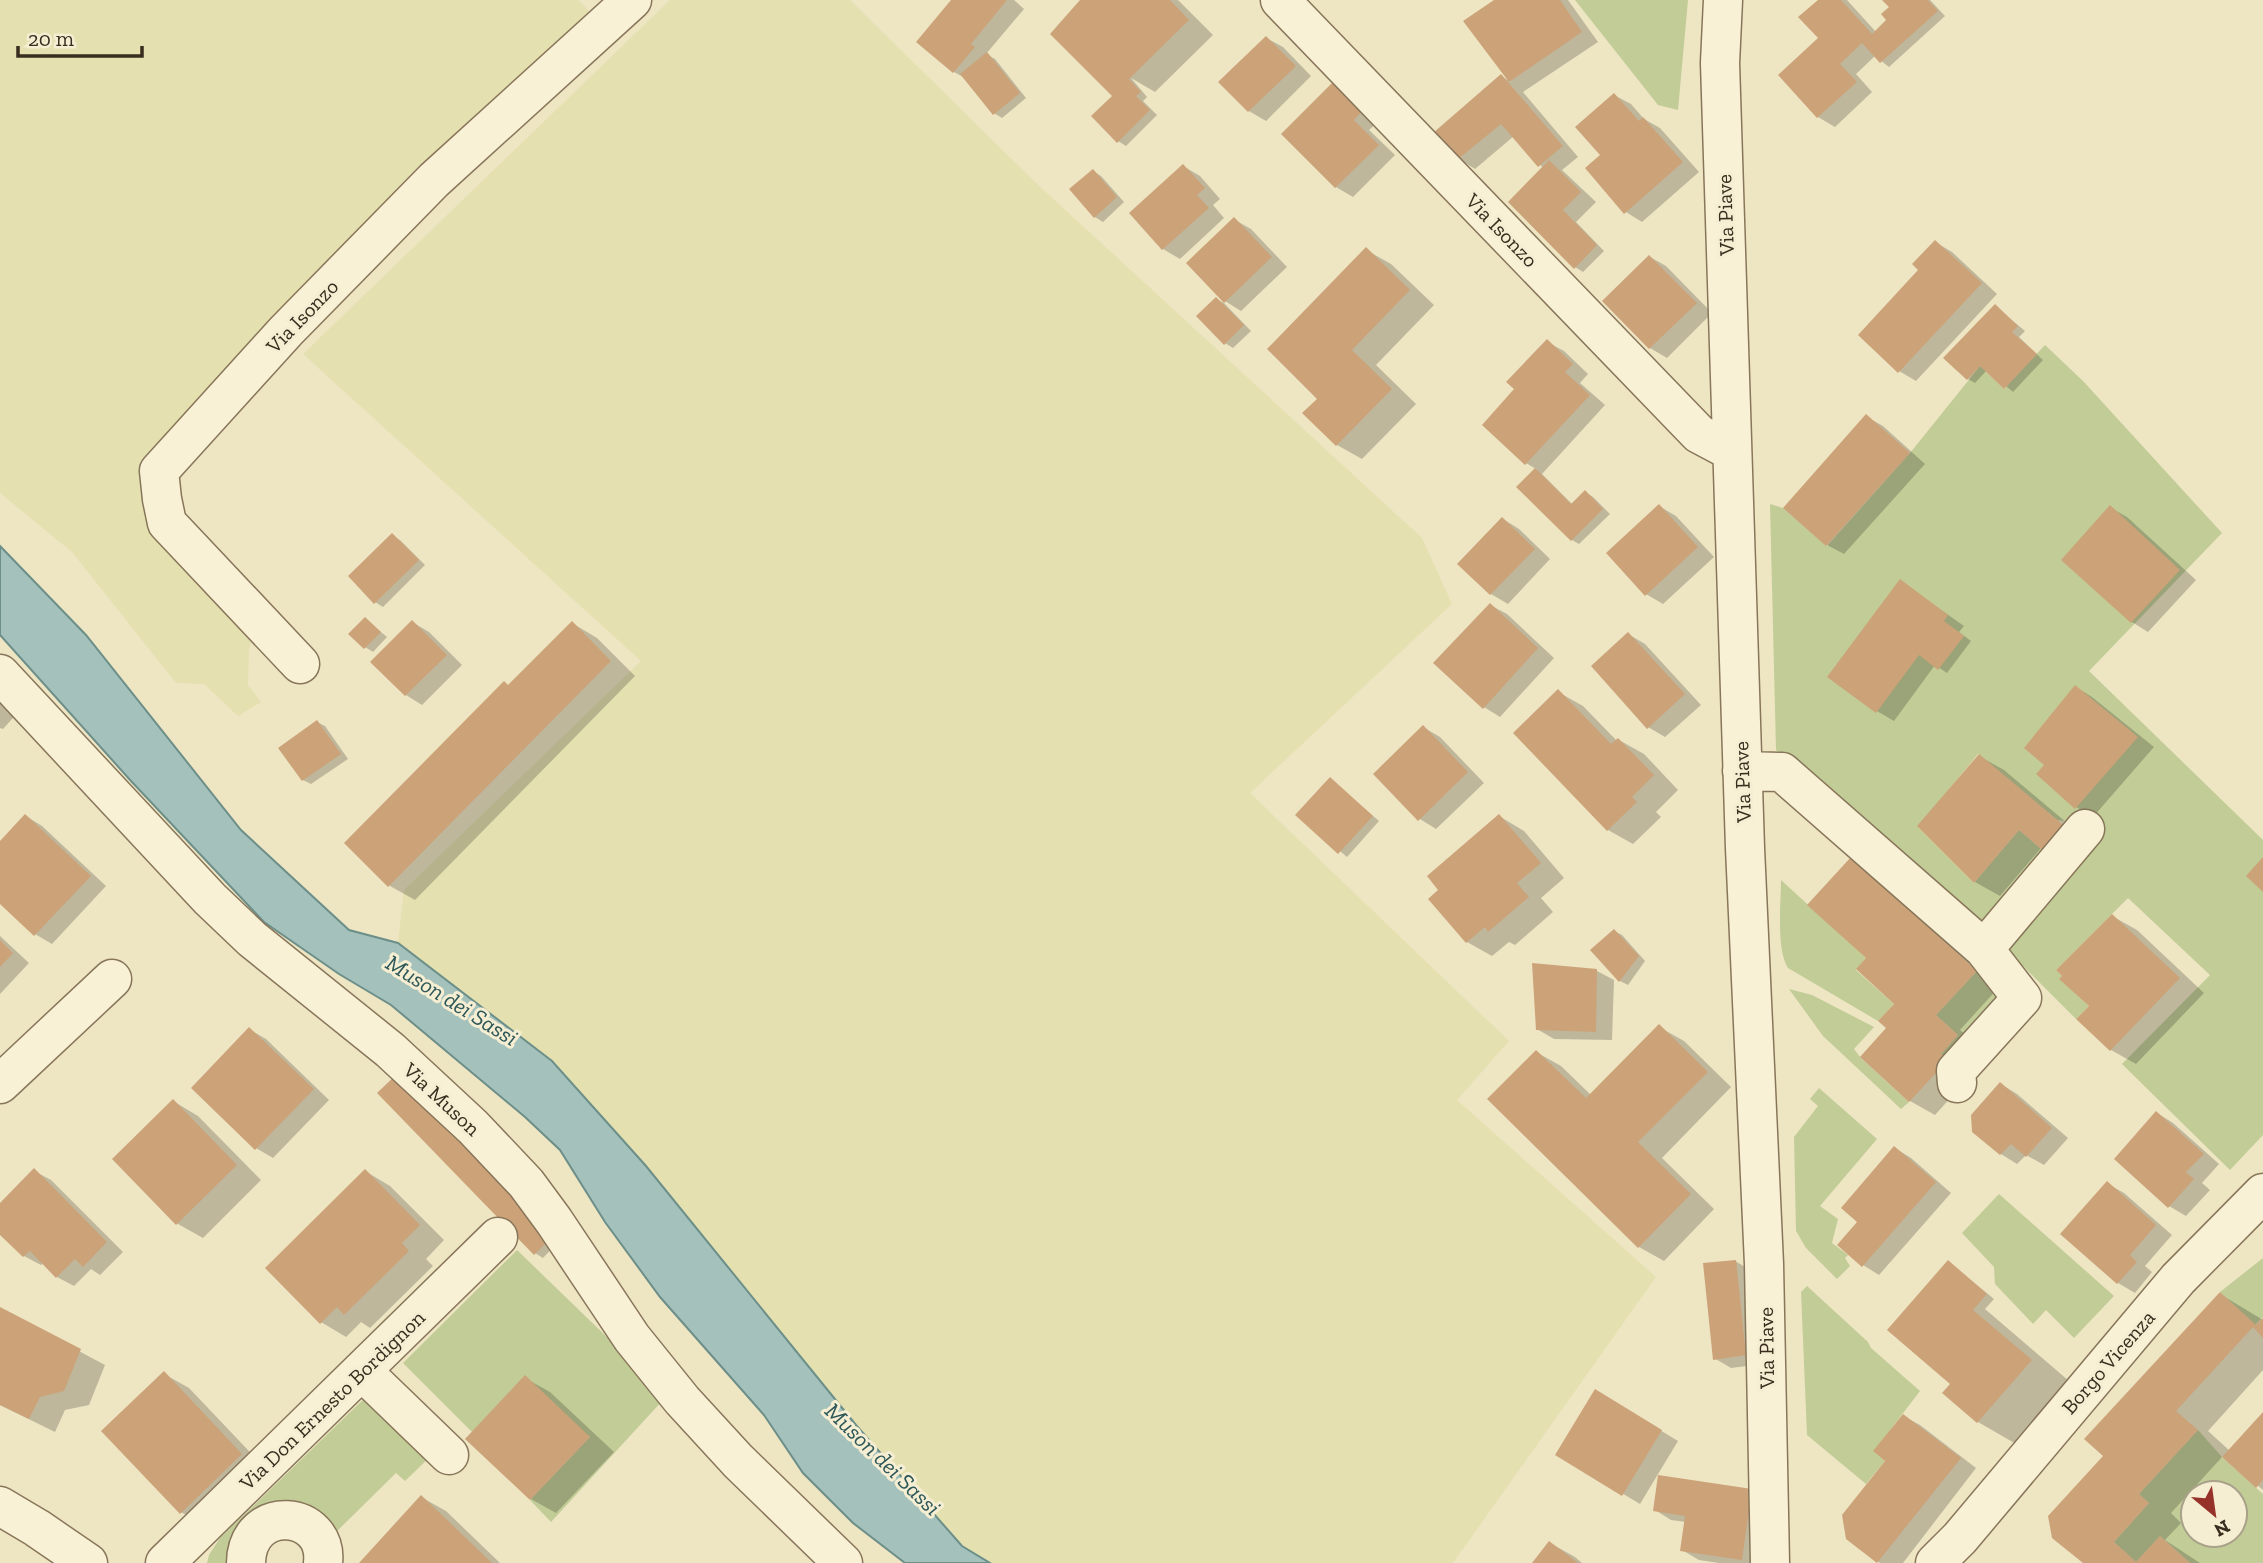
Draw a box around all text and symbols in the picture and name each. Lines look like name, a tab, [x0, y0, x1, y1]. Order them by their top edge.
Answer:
scale bar	[18, 14, 142, 58]
text: 20 m	[28, 26, 74, 51]
street label: Via Piave	[1711, 174, 1739, 257]
street label: Via Isonzo	[1460, 187, 1543, 272]
street label: Via Isonzo	[260, 274, 343, 359]
street label: Via Piave	[1728, 741, 1756, 824]
water label: Muson dei Sassi	[381, 948, 523, 1052]
street label: Via Muson	[398, 1056, 486, 1141]
street label: Via Don Ernesto Bordignon	[233, 1305, 430, 1496]
street label: Borgo Vicenza	[2056, 1305, 2160, 1419]
street label: Via Piave	[1753, 1307, 1779, 1390]
water label: Muson dei Sassi	[819, 1397, 947, 1521]
north arrow	[2179, 1479, 2249, 1549]
text: N	[2210, 1515, 2234, 1542]

